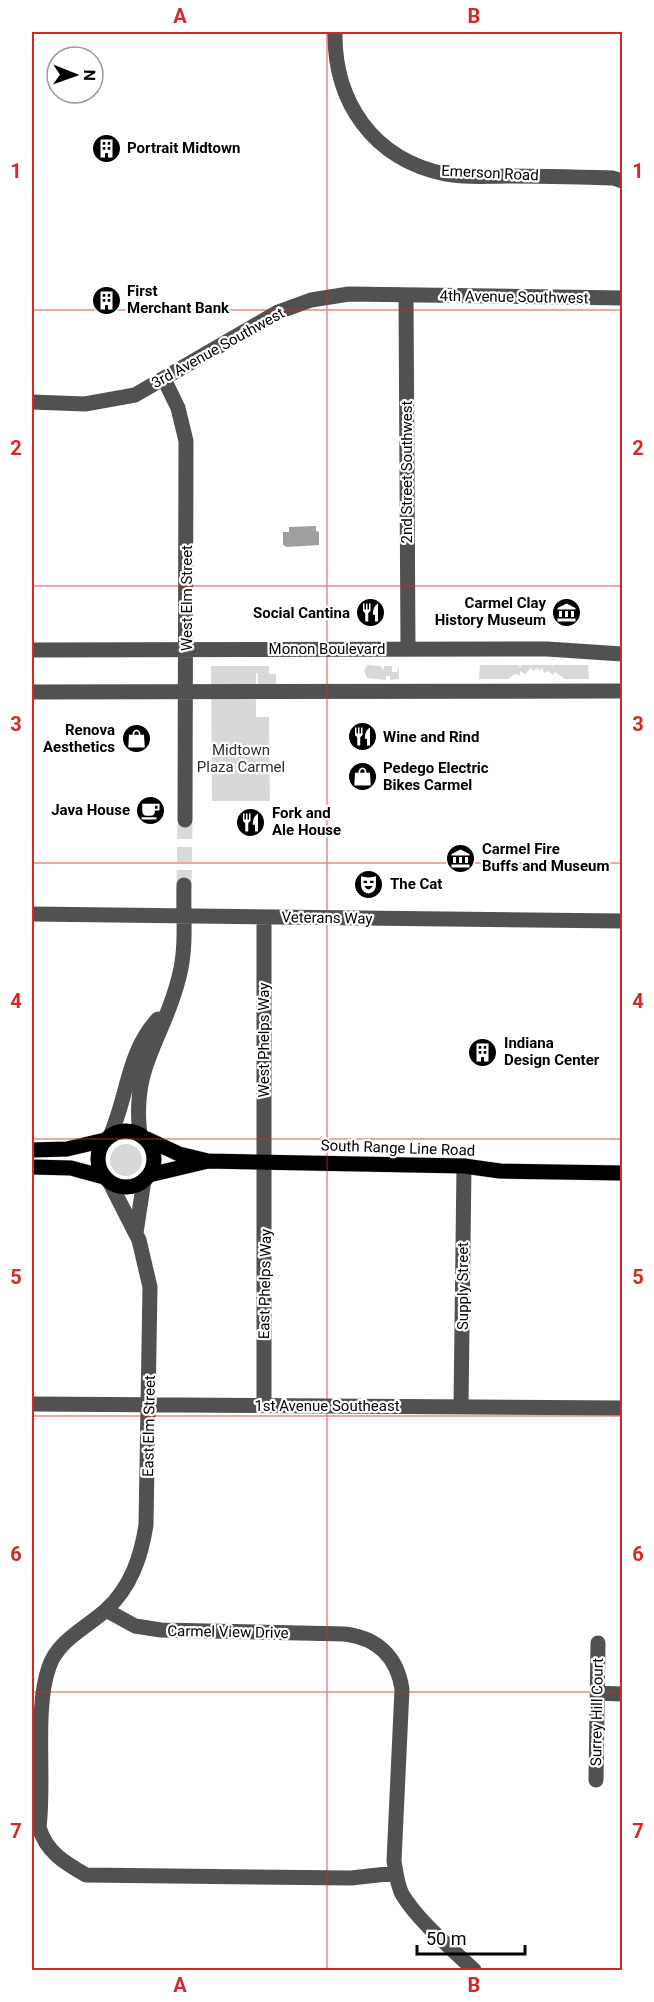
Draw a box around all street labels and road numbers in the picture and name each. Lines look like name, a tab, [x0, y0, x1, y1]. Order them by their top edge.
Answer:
street label: Emerson Road	[441, 161, 539, 185]
street label: 4th Avenue Southwest	[439, 287, 589, 307]
street label: 3rd Avenue Southwest	[148, 304, 288, 392]
street label: 2nd Street Southwest	[398, 400, 416, 543]
street label: West Elm Street	[178, 545, 196, 651]
street label: Monon Boulevard	[269, 640, 385, 658]
street label: Veterans Way	[281, 908, 373, 928]
street label: West Phelps Way	[255, 983, 273, 1097]
street label: South Range Line Road	[320, 1136, 476, 1160]
street label: East Phelps Way	[255, 1229, 275, 1339]
street label: Supply Street	[454, 1242, 472, 1330]
street label: East Elm Street	[139, 1375, 159, 1477]
street label: 1st Avenue Southeast	[254, 1397, 400, 1415]
street label: Carmel View Drive	[167, 1622, 289, 1642]
street label: Surrey Hill Court	[587, 1658, 607, 1766]

